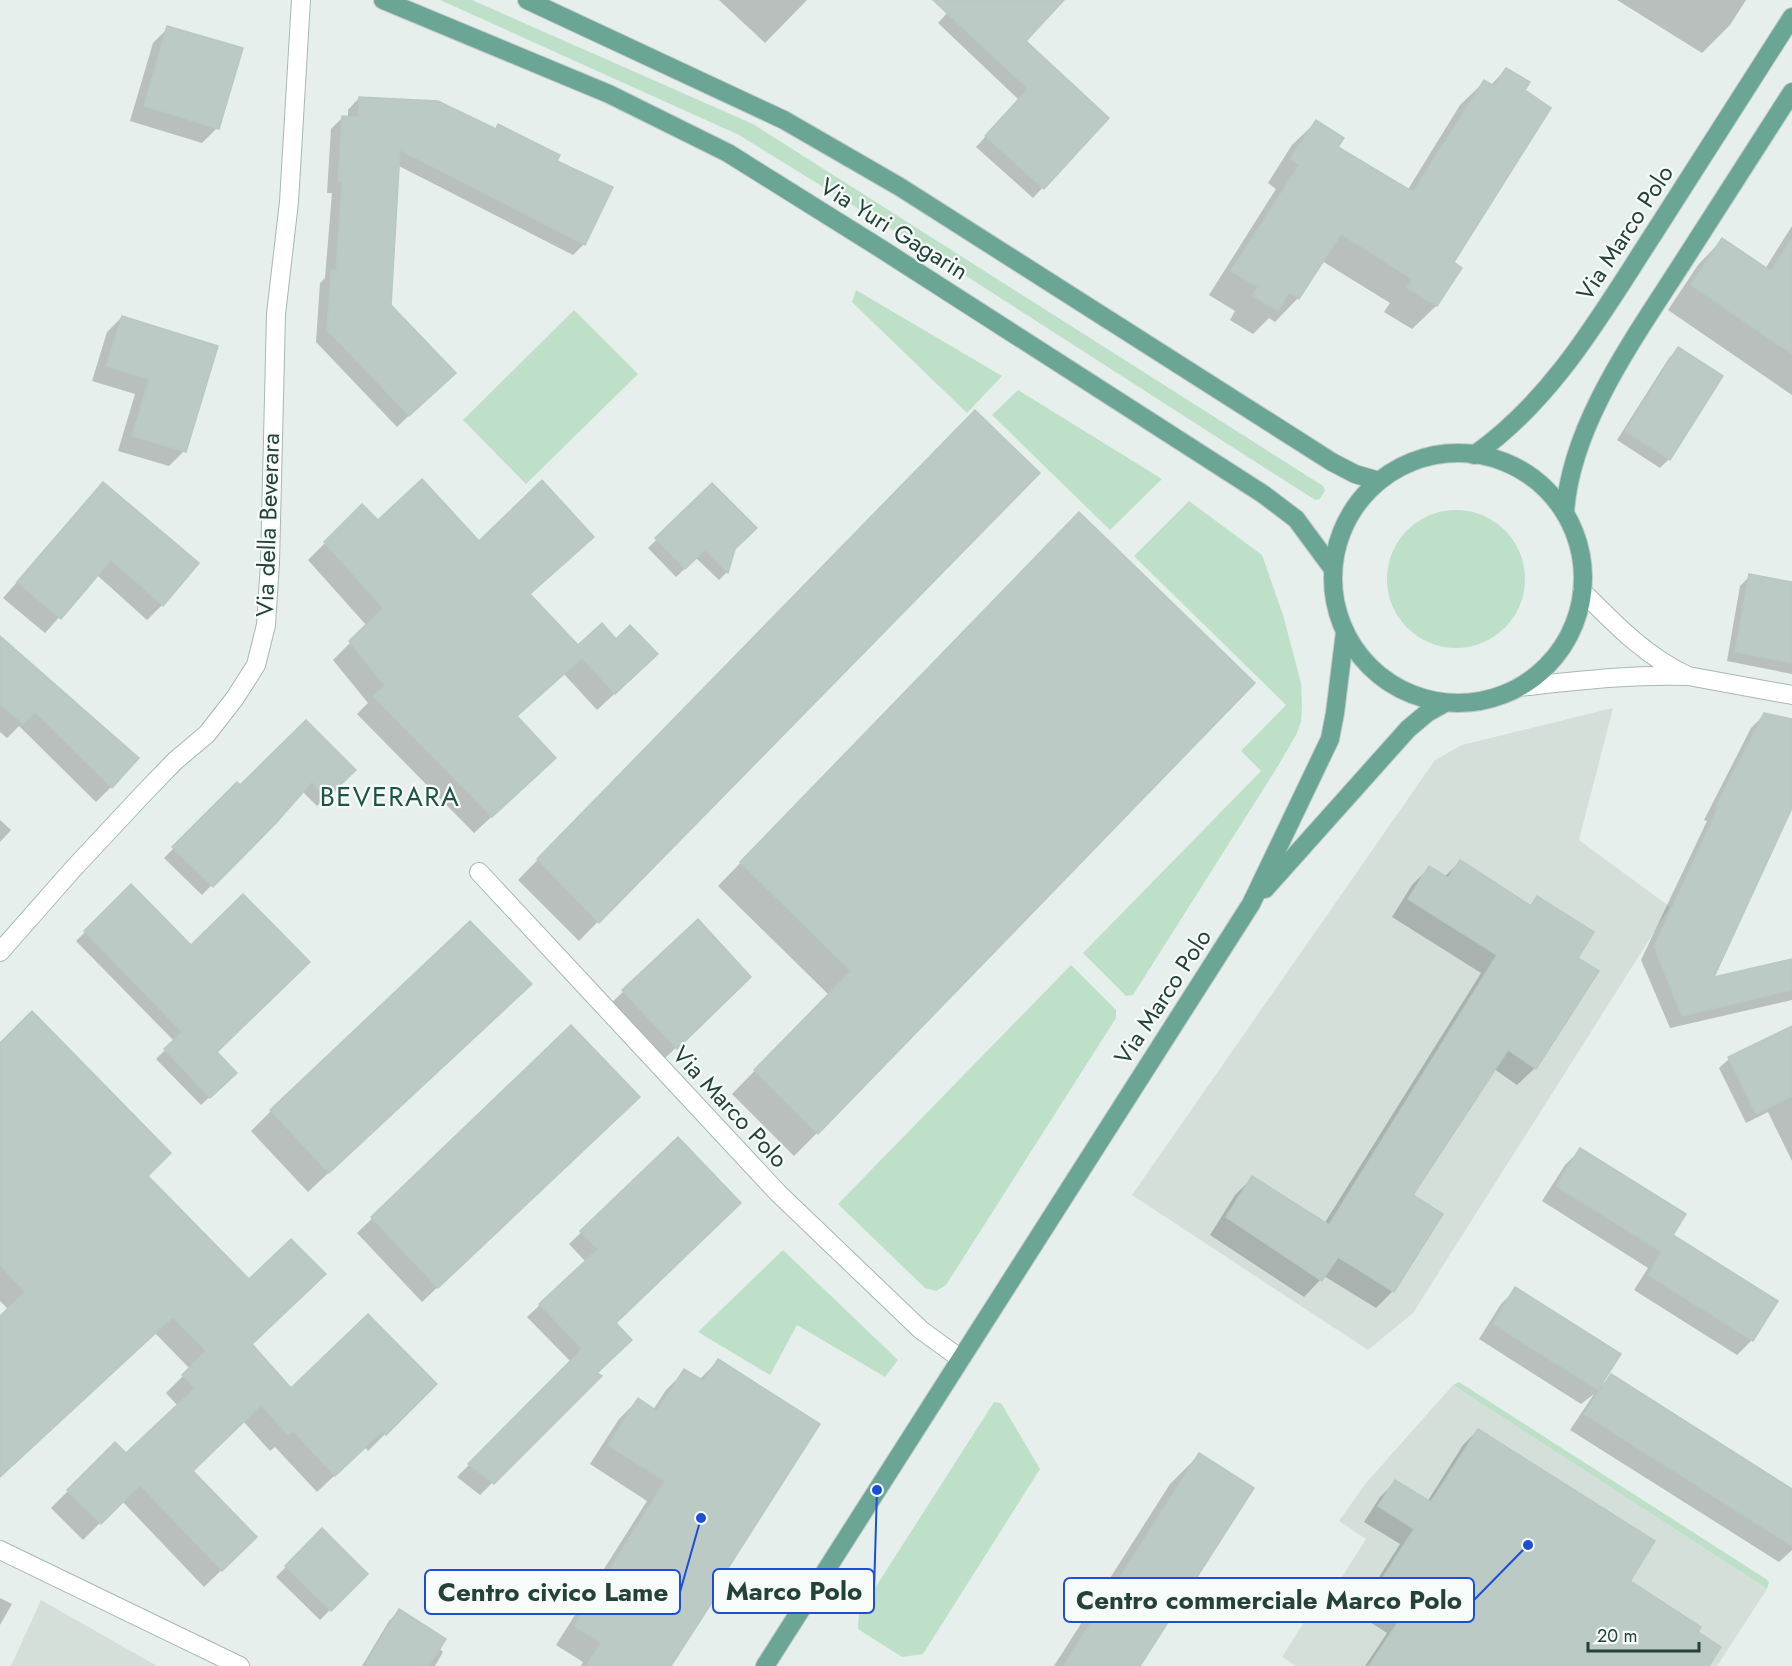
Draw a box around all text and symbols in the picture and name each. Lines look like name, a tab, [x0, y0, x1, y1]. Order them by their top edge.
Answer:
street label: Via Marco Polo	[1568, 158, 1682, 308]
street label: Via Yuri Gagarin	[813, 169, 975, 288]
street label: Via della Beverara	[247, 432, 288, 618]
district label: BEVERARA	[320, 777, 460, 816]
street label: Via Marco Polo	[1106, 922, 1220, 1072]
street label: Via Marco Polo	[664, 1038, 796, 1176]
callout: Marco Polo	[713, 1569, 874, 1613]
callout: Centro civico Lame	[425, 1570, 680, 1614]
text: Marco Polo	[726, 1572, 862, 1610]
text: Centro civico Lame	[438, 1573, 668, 1611]
callout: Centro commerciale Marco Polo	[1064, 1578, 1474, 1622]
text: Centro commerciale Marco Polo	[1076, 1581, 1462, 1619]
scale bar	[1588, 1615, 1699, 1653]
text: 20 m	[1597, 1623, 1637, 1649]

